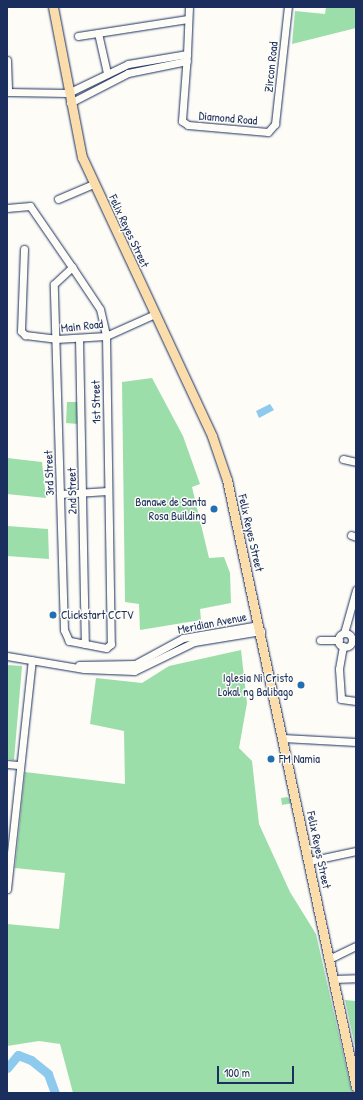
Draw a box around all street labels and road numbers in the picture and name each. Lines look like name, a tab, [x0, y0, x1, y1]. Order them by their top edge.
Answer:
street label: Zircon Road	[261, 41, 281, 93]
street label: Diamond Road	[198, 108, 258, 128]
street label: Felix Reyes Street	[106, 192, 152, 270]
street label: Main Road	[60, 317, 104, 335]
street label: 1st Street	[88, 380, 104, 424]
street label: 3rd Street	[41, 450, 57, 496]
street label: 2nd Street	[64, 468, 80, 514]
street label: Felix Reyes Street	[235, 493, 267, 573]
street label: Meridian Avenue	[176, 609, 248, 637]
street label: Felix Reyes Street	[304, 810, 334, 890]

